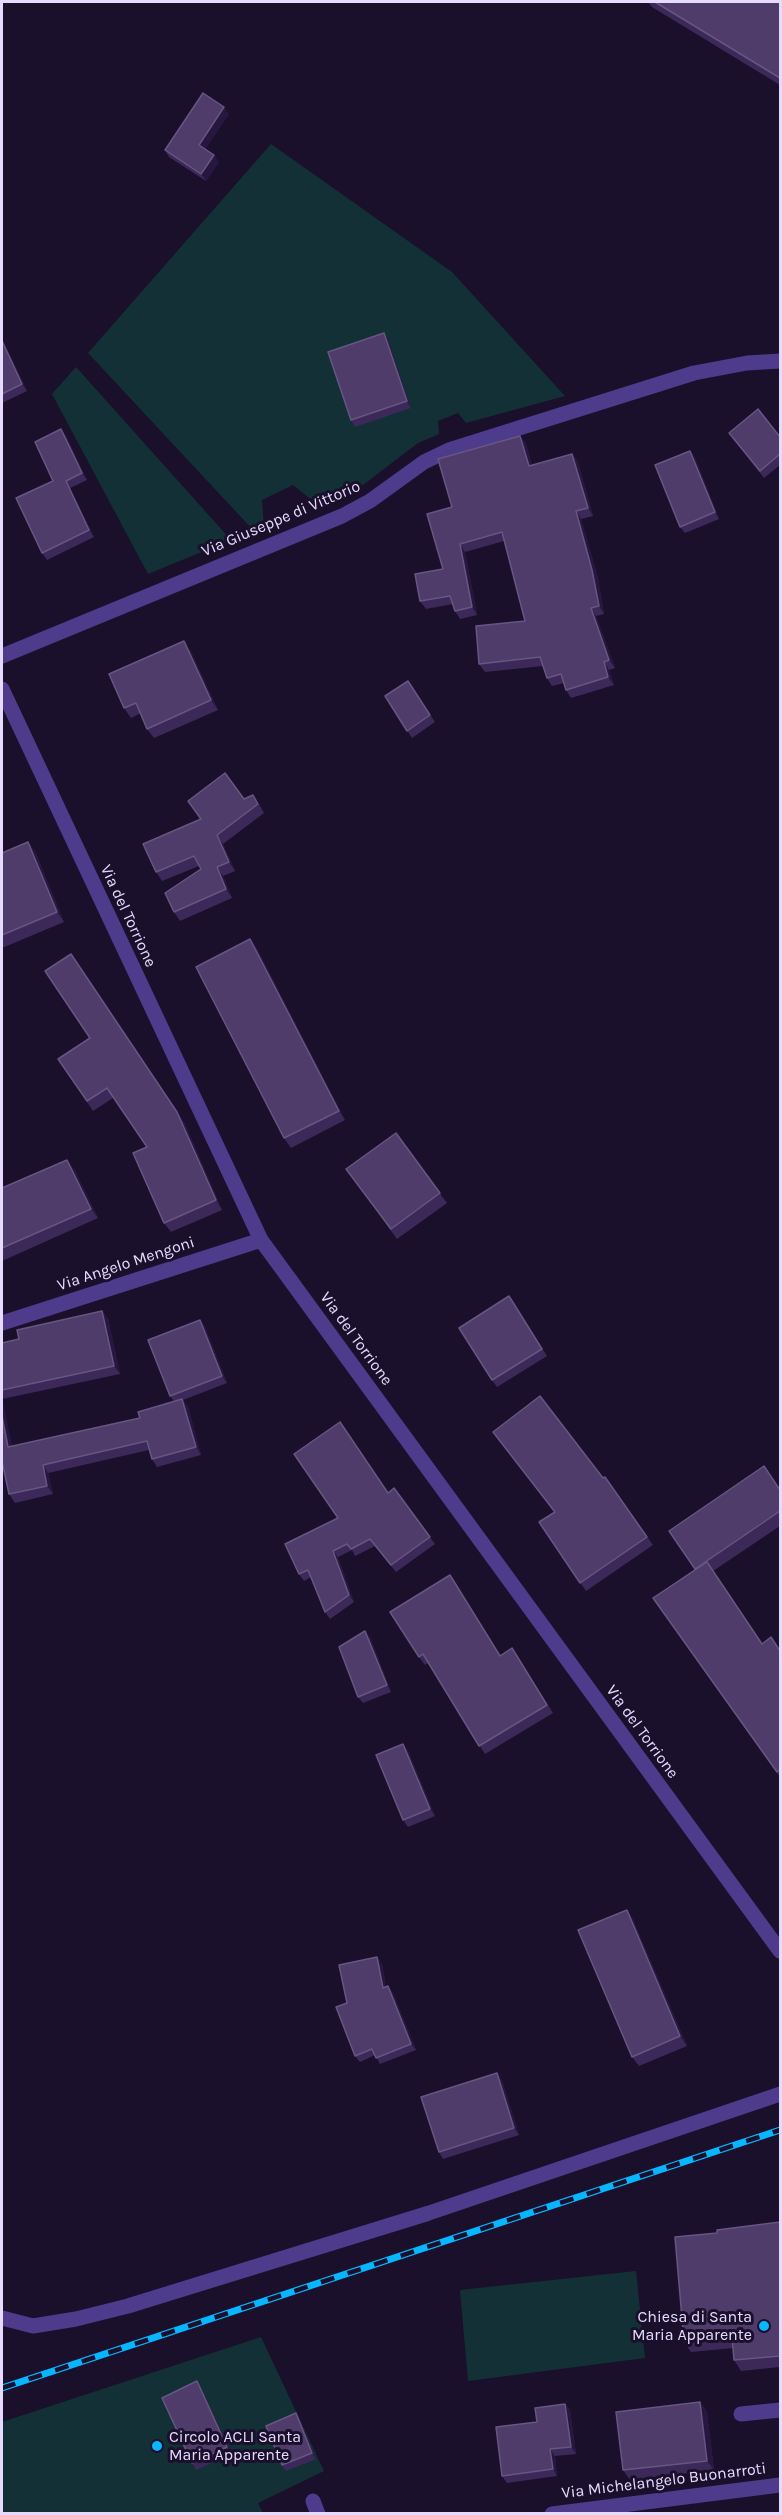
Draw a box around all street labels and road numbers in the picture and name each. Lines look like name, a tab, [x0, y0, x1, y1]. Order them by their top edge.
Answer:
street label: Via Giuseppe di Vittorio	[199, 477, 363, 561]
street label: Via del Torrione	[96, 862, 160, 970]
street label: Via Angelo Mengoni	[55, 1233, 197, 1295]
street label: Via del Torrione	[316, 1289, 396, 1389]
street label: Via del Torrione	[602, 1682, 682, 1782]
street label: Via Michelangelo Buonarroti	[561, 2459, 767, 2503]

